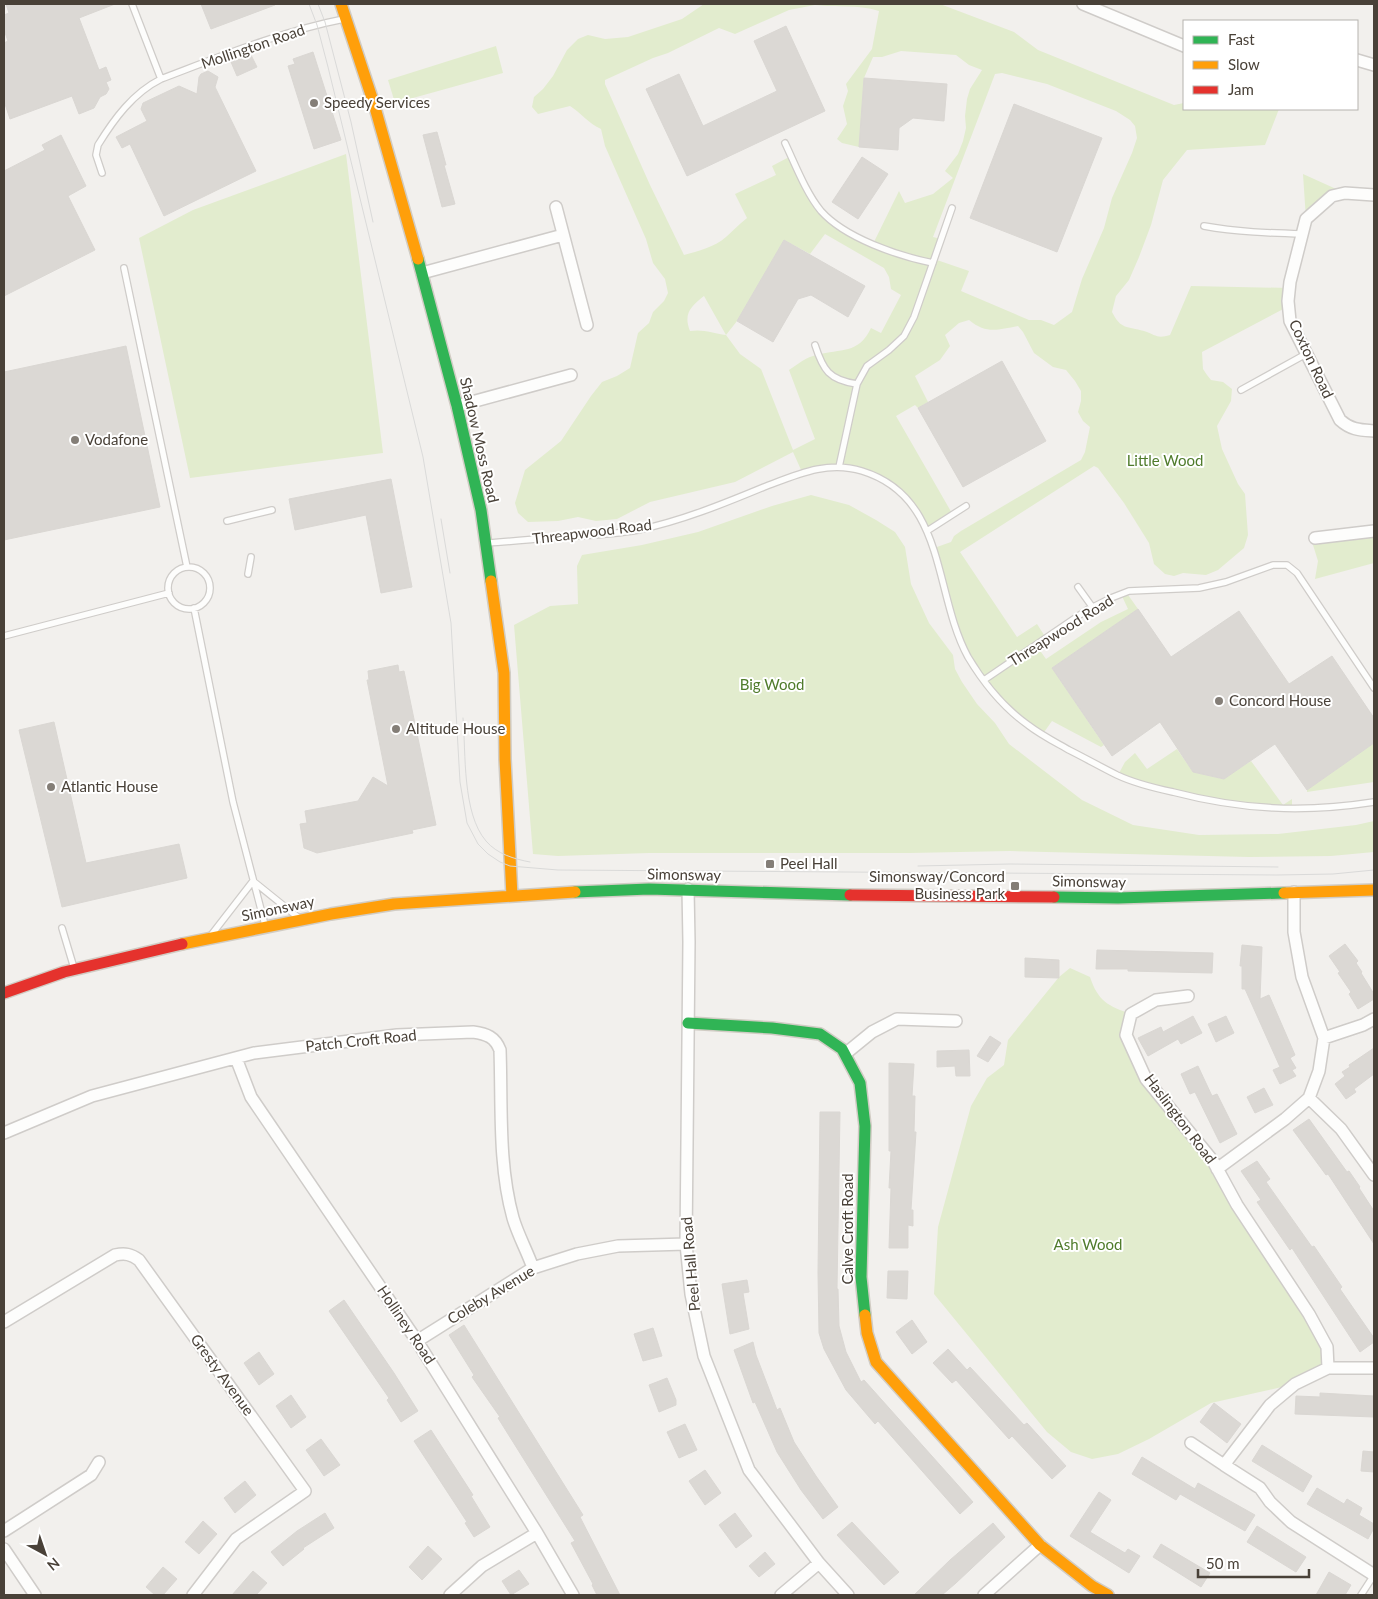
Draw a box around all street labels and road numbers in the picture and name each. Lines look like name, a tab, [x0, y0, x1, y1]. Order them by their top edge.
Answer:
street label: Mollington Road	[199, 20, 307, 72]
street label: Coxton Road	[1286, 316, 1338, 401]
street label: Shadow Moss Road	[457, 375, 503, 504]
street label: Threapwood Road	[531, 515, 653, 547]
street label: Threapwood Road	[1005, 591, 1116, 670]
street label: Simonsway	[647, 864, 721, 884]
street label: Simonsway	[1052, 871, 1126, 891]
street label: Simonsway	[240, 891, 316, 925]
street label: Patch Croft Road	[304, 1025, 417, 1055]
street label: Haslington Road	[1141, 1070, 1220, 1167]
street label: Calve Croft Road	[838, 1173, 856, 1285]
street label: Peel Hall Road	[677, 1216, 703, 1312]
street label: Coleby Avenue	[444, 1261, 537, 1327]
street label: Holliney Road	[374, 1282, 440, 1367]
street label: Gresty Avenue	[187, 1330, 258, 1419]

